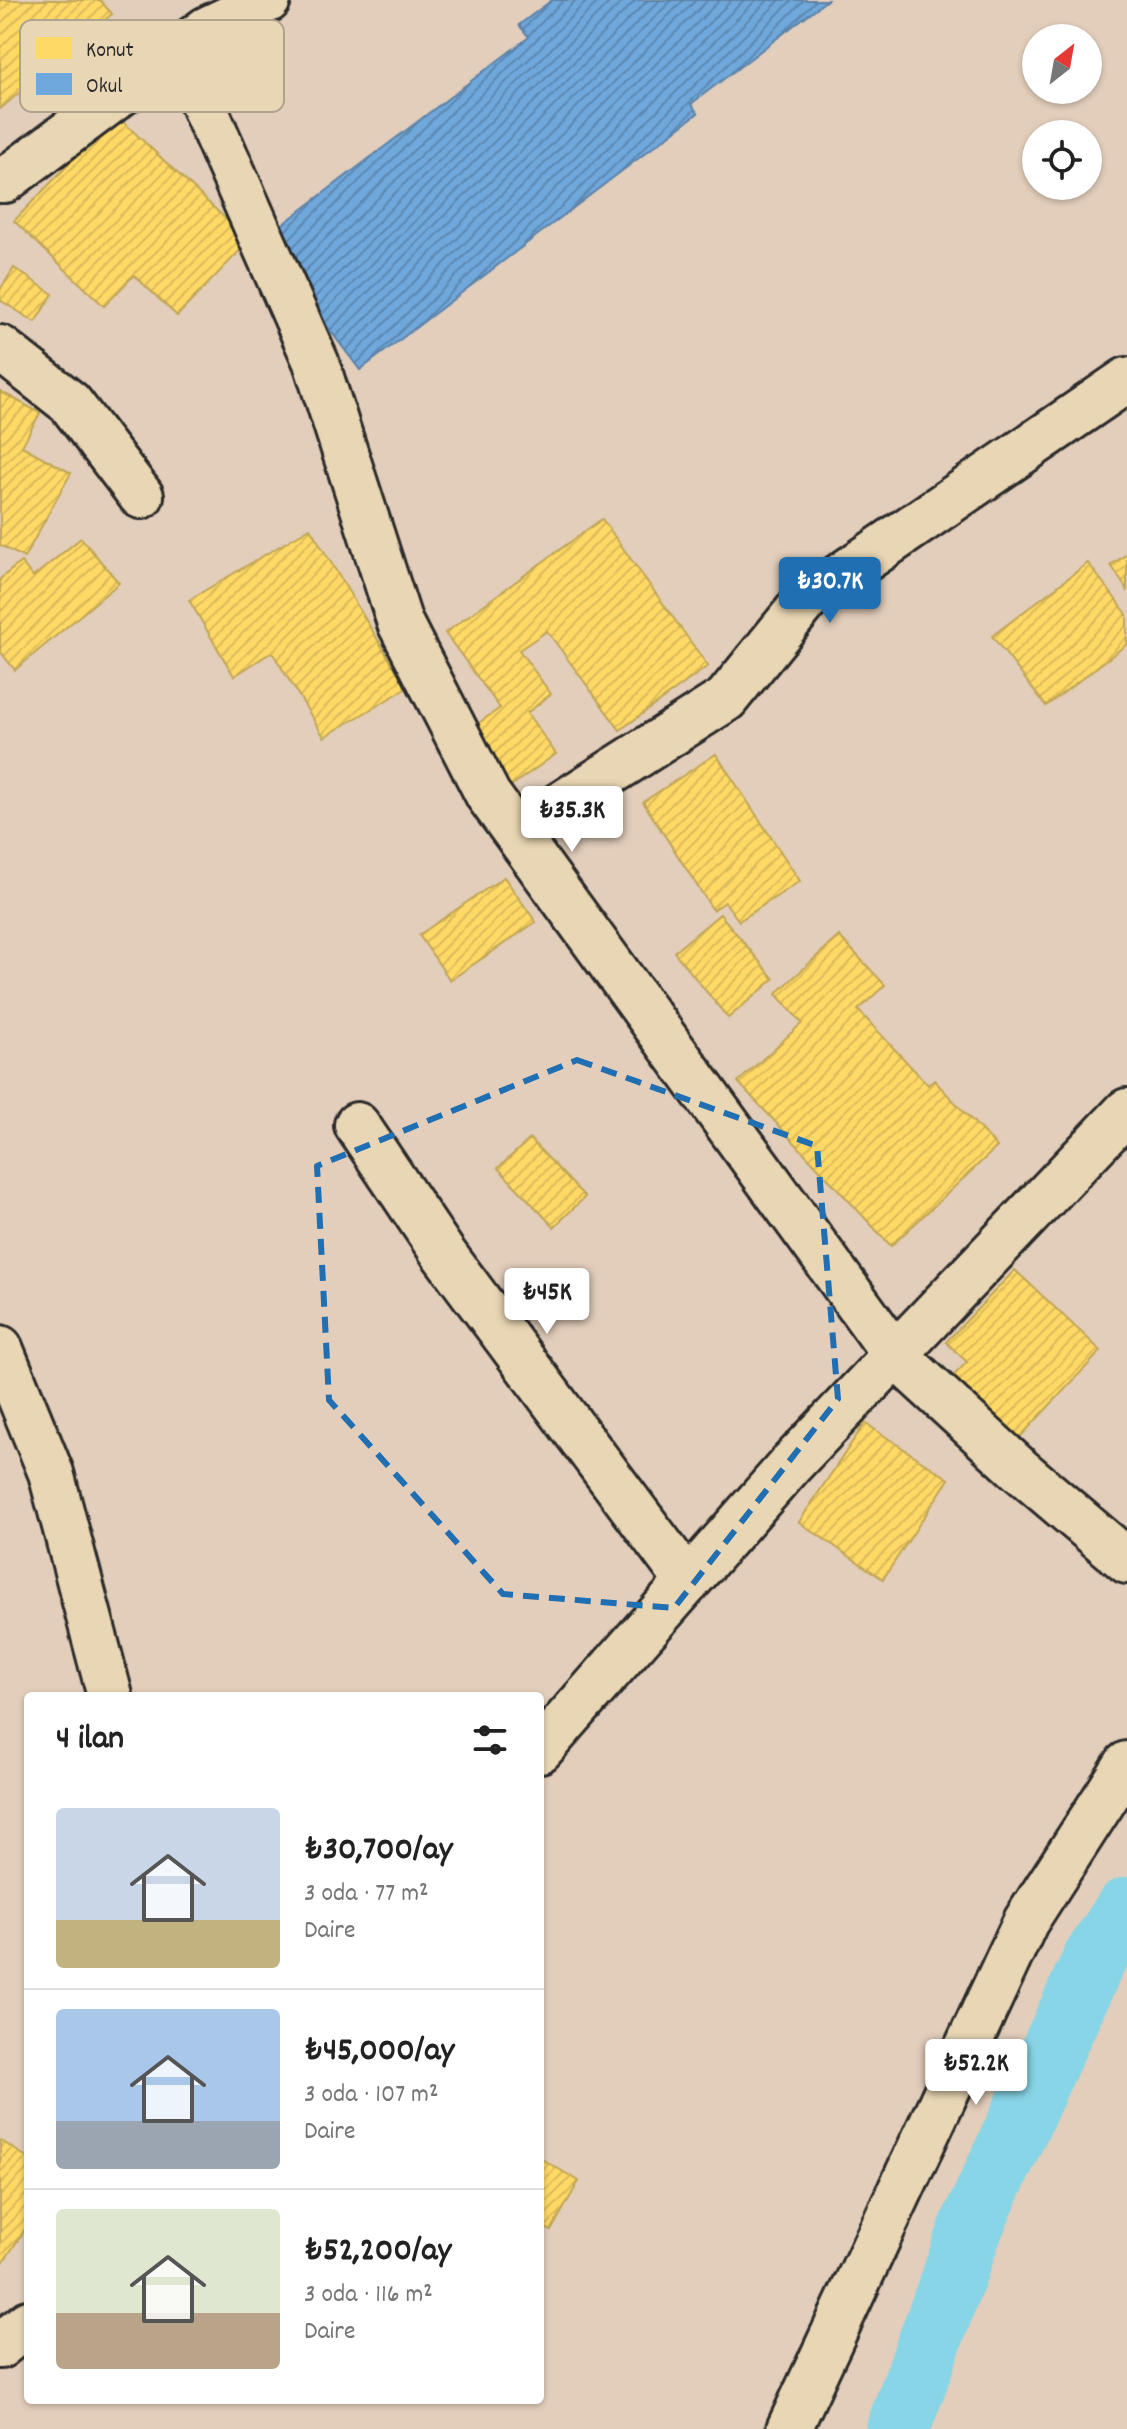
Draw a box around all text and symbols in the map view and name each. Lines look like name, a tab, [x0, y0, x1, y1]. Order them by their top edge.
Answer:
legend	[20, 20, 284, 112]
north arrow	[1022, 24, 1102, 104]
map controls	[1022, 24, 1102, 200]
text: Konut	[86, 36, 134, 67]
text: Okul	[86, 72, 122, 103]
button: locate	[1022, 120, 1102, 200]
pin: ₺30.7K	[765, 557, 895, 625]
text: ₺30.7K	[797, 564, 863, 601]
pin: ₺35.3K	[507, 786, 637, 854]
text: ₺35.3K	[539, 793, 605, 830]
pin: ₺45K	[500, 1268, 594, 1336]
text: ₺45K	[522, 1275, 572, 1312]
text: 4 ilan	[56, 1716, 124, 1765]
icon: filters	[468, 1718, 512, 1762]
text: ₺30,700/ay	[304, 1827, 453, 1876]
icon: home	[120, 1840, 216, 1936]
text: 3 oda · 77 m²	[304, 1876, 429, 1913]
text: Daire	[304, 1913, 355, 1950]
text: ₺45,000/ay	[304, 2028, 454, 2077]
pin: ₺52.2K	[911, 2039, 1041, 2107]
icon: home	[120, 2041, 216, 2137]
text: ₺52.2K	[943, 2046, 1009, 2083]
text: 3 oda · 107 m²	[304, 2077, 438, 2114]
text: Daire	[304, 2114, 355, 2151]
text: ₺52,200/ay	[304, 2228, 451, 2277]
icon: home	[120, 2241, 216, 2337]
text: 3 oda · 116 m²	[304, 2277, 433, 2314]
text: Daire	[304, 2314, 355, 2351]

